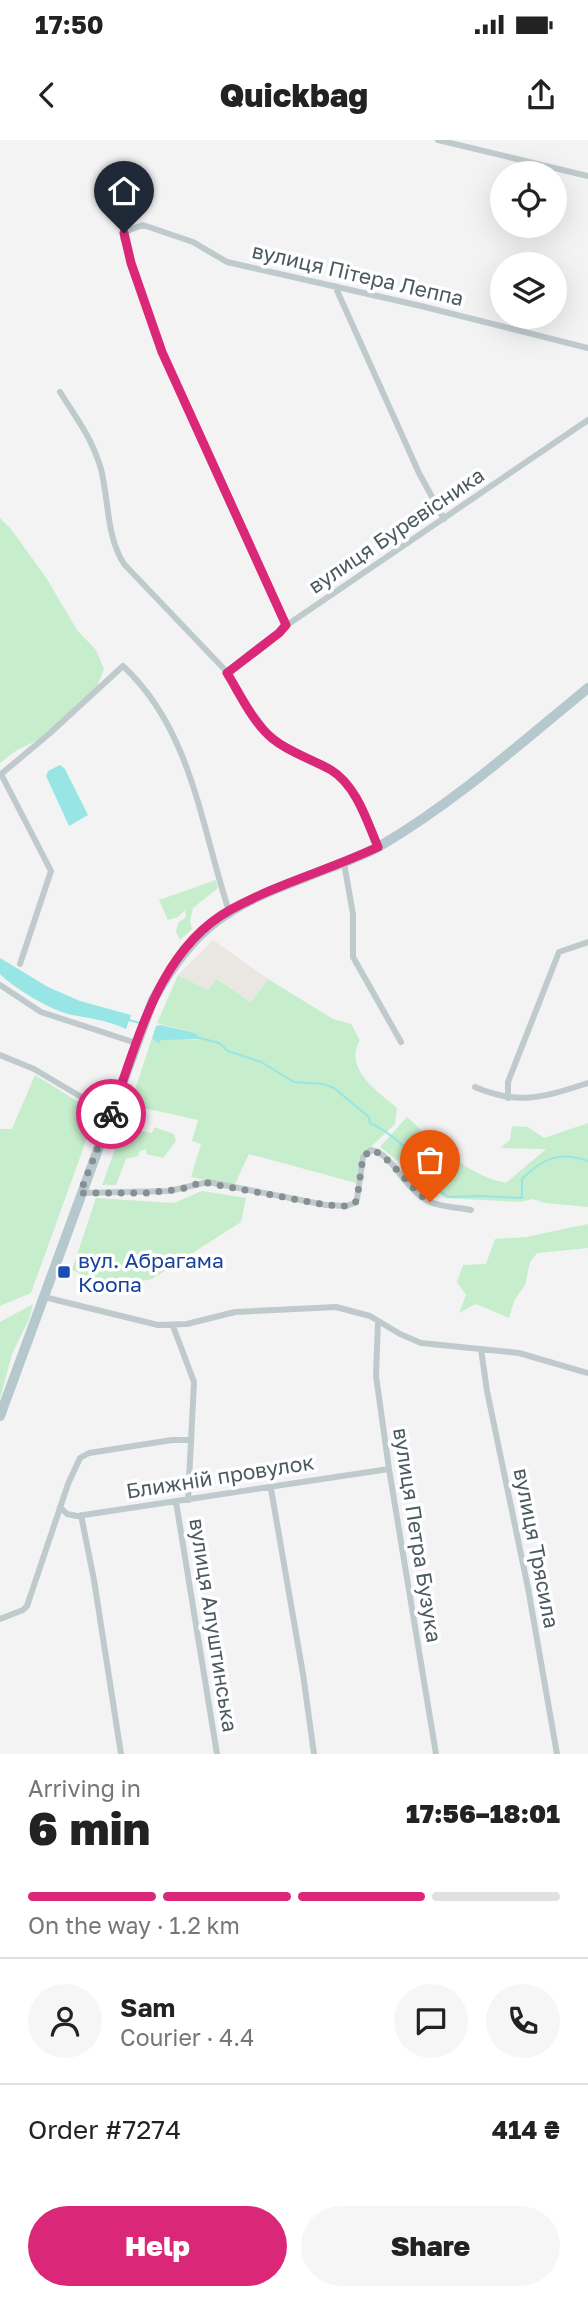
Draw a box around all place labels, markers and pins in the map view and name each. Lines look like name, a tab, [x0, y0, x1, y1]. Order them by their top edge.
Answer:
pin	[94, 161, 154, 233]
pin	[400, 1130, 460, 1202]
place label: вул. Абрагама Коопа	[78, 1247, 224, 1297]
marker: вул. Абрагама Коопа	[56, 1264, 72, 1280]

